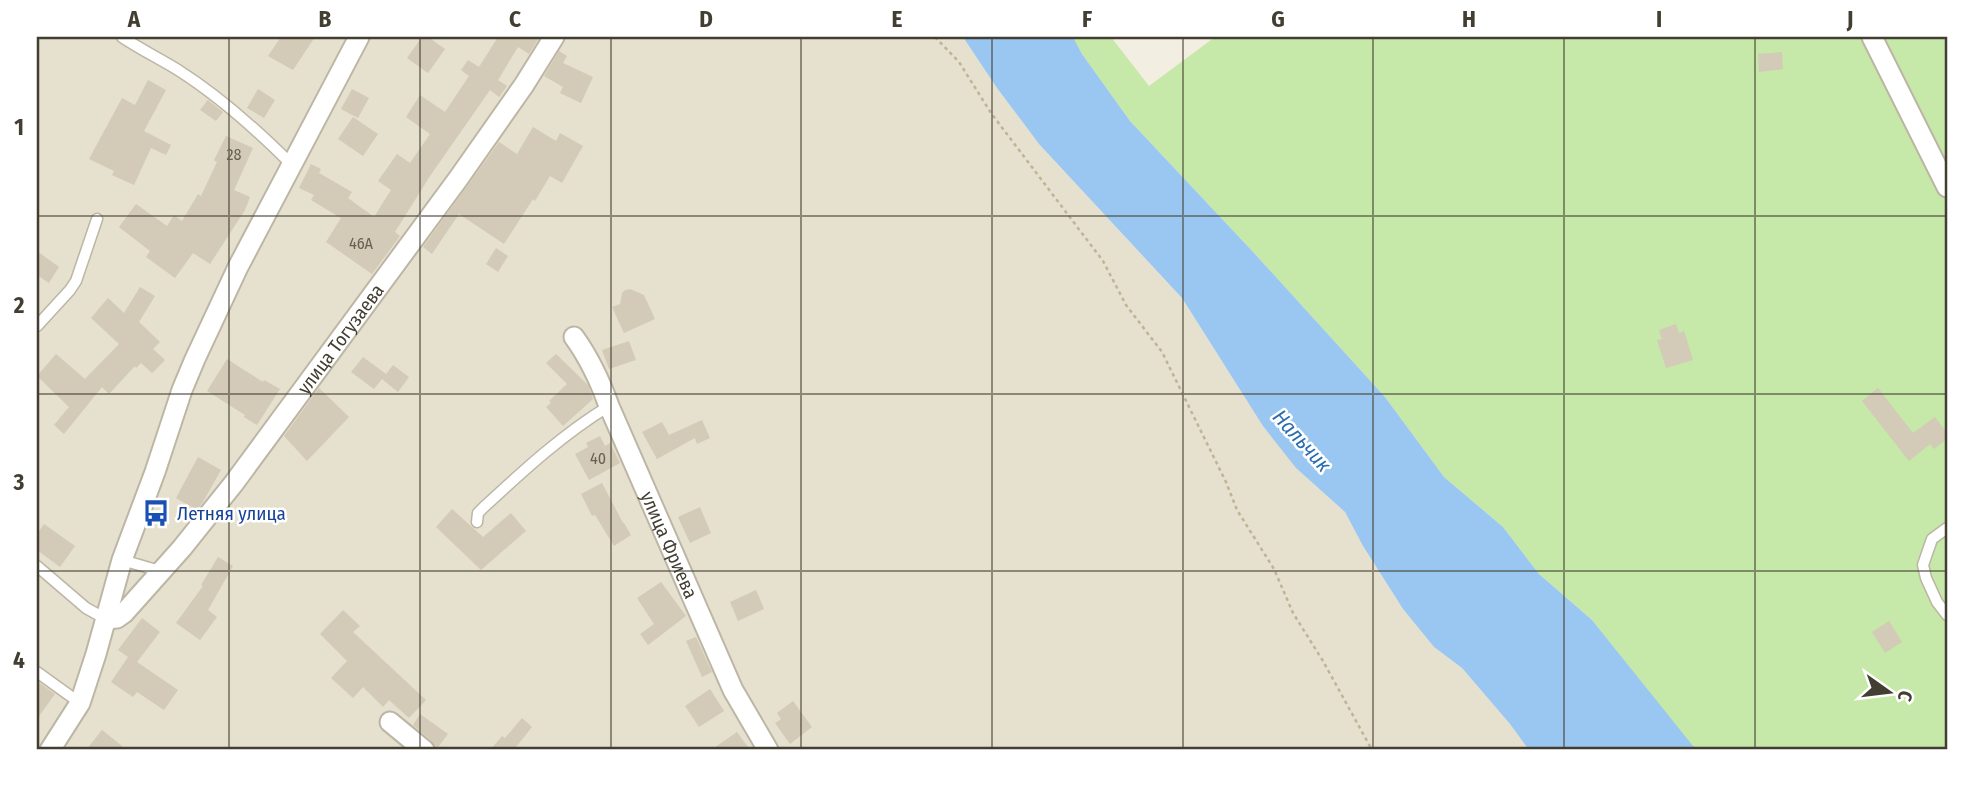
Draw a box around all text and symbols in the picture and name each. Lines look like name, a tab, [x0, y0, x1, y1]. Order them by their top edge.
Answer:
text: A	[127, 5, 141, 33]
text: B	[319, 5, 332, 33]
text: C	[509, 5, 521, 33]
text: D	[699, 5, 713, 33]
text: E	[892, 5, 903, 33]
text: F	[1082, 5, 1092, 33]
text: G	[1271, 5, 1285, 33]
text: H	[1462, 5, 1476, 33]
text: I	[1656, 5, 1662, 33]
text: J	[1846, 5, 1853, 33]
text: 1	[14, 113, 24, 141]
house number: 28	[226, 145, 242, 164]
house number: 46А	[349, 234, 374, 253]
street label: улица Тогузаева	[292, 280, 389, 399]
text: 2	[13, 291, 25, 319]
water label: Нальчик	[1267, 404, 1337, 478]
house number: 40	[590, 449, 606, 468]
text: 3	[13, 468, 25, 496]
street label: улица Фриева	[636, 488, 703, 602]
bus stop icon: Летняя улица	[141, 498, 171, 528]
place label: Летняя улица	[177, 502, 286, 525]
text: 4	[13, 646, 25, 674]
north arrow	[1854, 658, 1924, 728]
text: С	[1893, 688, 1917, 704]

